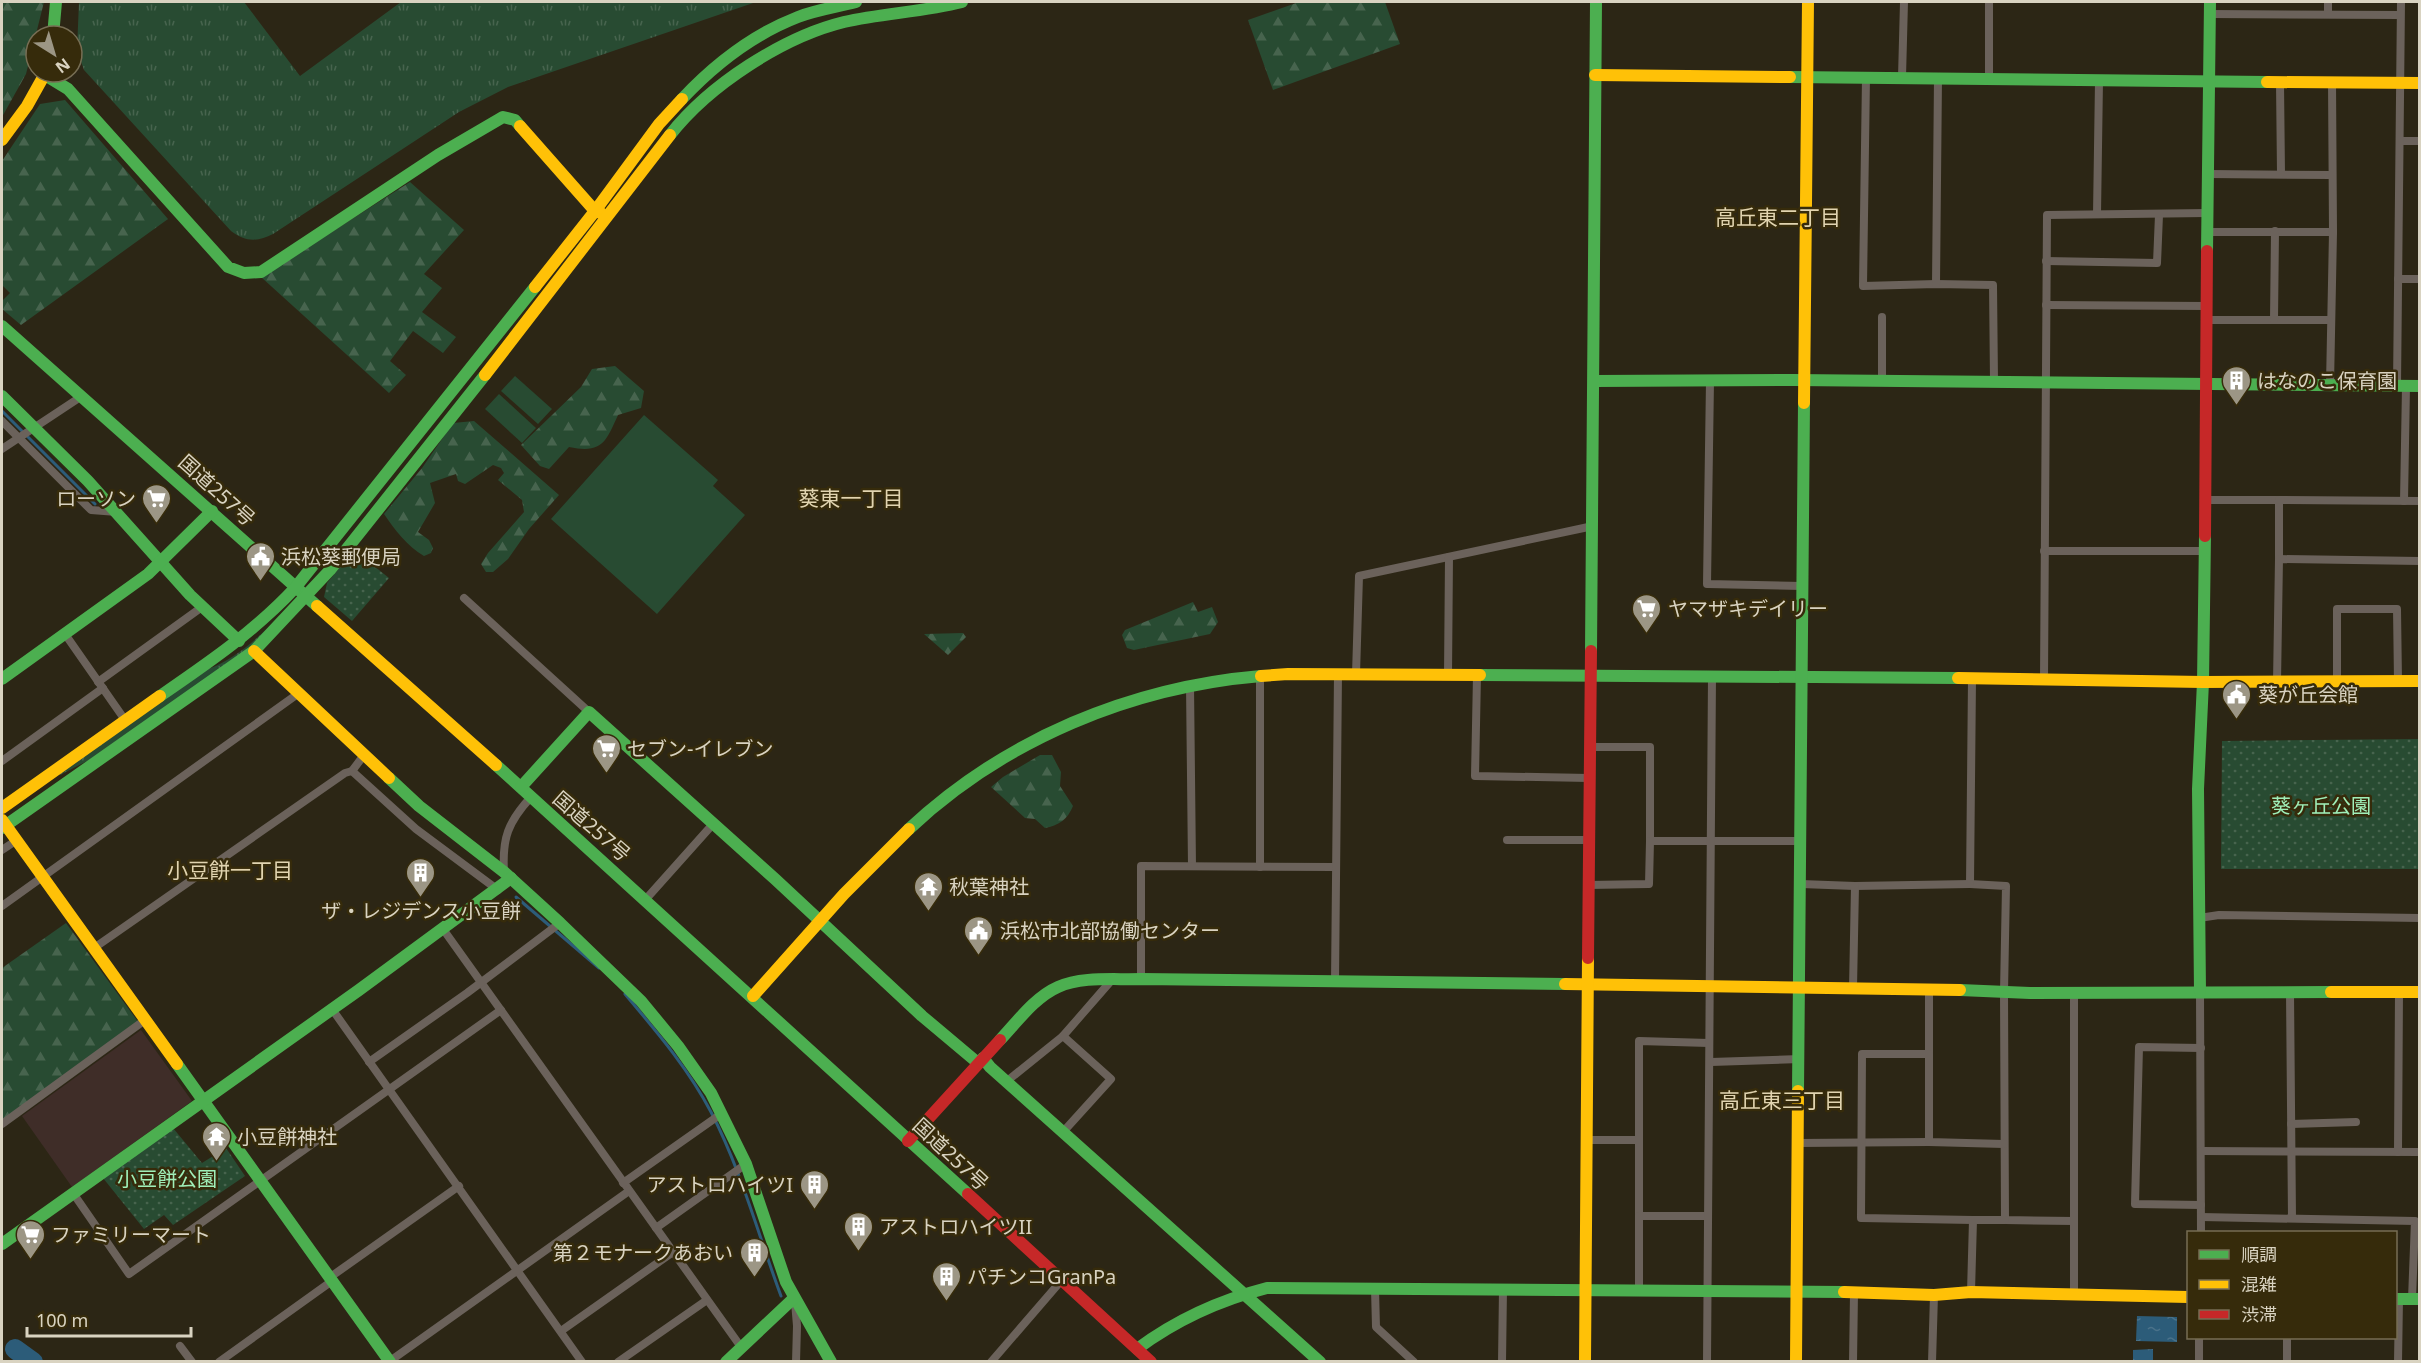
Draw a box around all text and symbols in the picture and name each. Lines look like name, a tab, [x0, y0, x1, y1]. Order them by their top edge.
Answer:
north arrow	[24, 24, 84, 84]
text: N	[51, 53, 75, 79]
district label: 高丘東二丁目	[1715, 203, 1841, 231]
building icon: はなのこ保育園	[2220, 364, 2252, 406]
place label: はなのこ保育園	[2257, 367, 2397, 394]
street label: 国道257号	[173, 448, 261, 532]
supermarket icon: ローソン	[141, 482, 173, 524]
district label: 葵東一丁目	[799, 484, 904, 512]
place label: ローソン	[56, 485, 136, 512]
public building icon: 浜松葵郵便局	[244, 540, 276, 582]
place label: 浜松葵郵便局	[281, 543, 401, 570]
supermarket icon: ヤマザキデイリー	[1631, 592, 1663, 634]
place label: ヤマザキデイリー	[1668, 595, 1828, 622]
public building icon: 葵が丘会館	[2221, 678, 2253, 720]
place label: 葵が丘会館	[2258, 681, 2358, 708]
supermarket icon: セブン-イレブン	[590, 732, 622, 774]
place label: セブン-イレブン	[627, 735, 773, 762]
street label: 国道257号	[548, 785, 636, 867]
park label: 葵ヶ丘公園	[2271, 792, 2371, 819]
district label: 小豆餅一丁目	[167, 856, 293, 884]
building icon: ザ・レジデンス小豆餅	[405, 856, 437, 898]
temple icon: 秋葉神社	[912, 870, 944, 912]
place label: 秋葉神社	[949, 873, 1029, 900]
place label: ザ・レジデンス小豆餅	[321, 897, 521, 924]
public building icon: 浜松市北部協働センター	[963, 914, 995, 956]
place label: 浜松市北部協働センター	[1000, 917, 1220, 944]
district label: 高丘東三丁目	[1719, 1086, 1845, 1114]
street label: 国道257号	[907, 1112, 995, 1196]
temple icon: 小豆餅神社	[200, 1120, 232, 1162]
place label: 小豆餅神社	[237, 1123, 337, 1150]
park label: 小豆餅公園	[117, 1165, 217, 1192]
building icon: アストロハイツI	[798, 1168, 830, 1210]
place label: アストロハイツI	[647, 1171, 793, 1198]
building icon: アストロハイツII	[842, 1210, 874, 1252]
place label: アストロハイツII	[879, 1213, 1032, 1240]
supermarket icon: ファミリーマート	[14, 1218, 46, 1260]
place label: ファミリーマート	[51, 1221, 211, 1248]
legend	[2187, 1231, 2397, 1339]
building icon: 第２モナークあおい	[738, 1236, 770, 1278]
place label: 第２モナークあおい	[553, 1239, 733, 1266]
text: 順調	[2241, 1242, 2277, 1266]
building icon: パチンコGranPa	[930, 1260, 962, 1302]
place label: パチンコGranPa	[967, 1263, 1116, 1290]
text: 混雑	[2241, 1272, 2277, 1296]
scale bar	[27, 1300, 190, 1338]
text: 渋滞	[2241, 1302, 2277, 1326]
text: 100 m	[36, 1308, 88, 1332]

